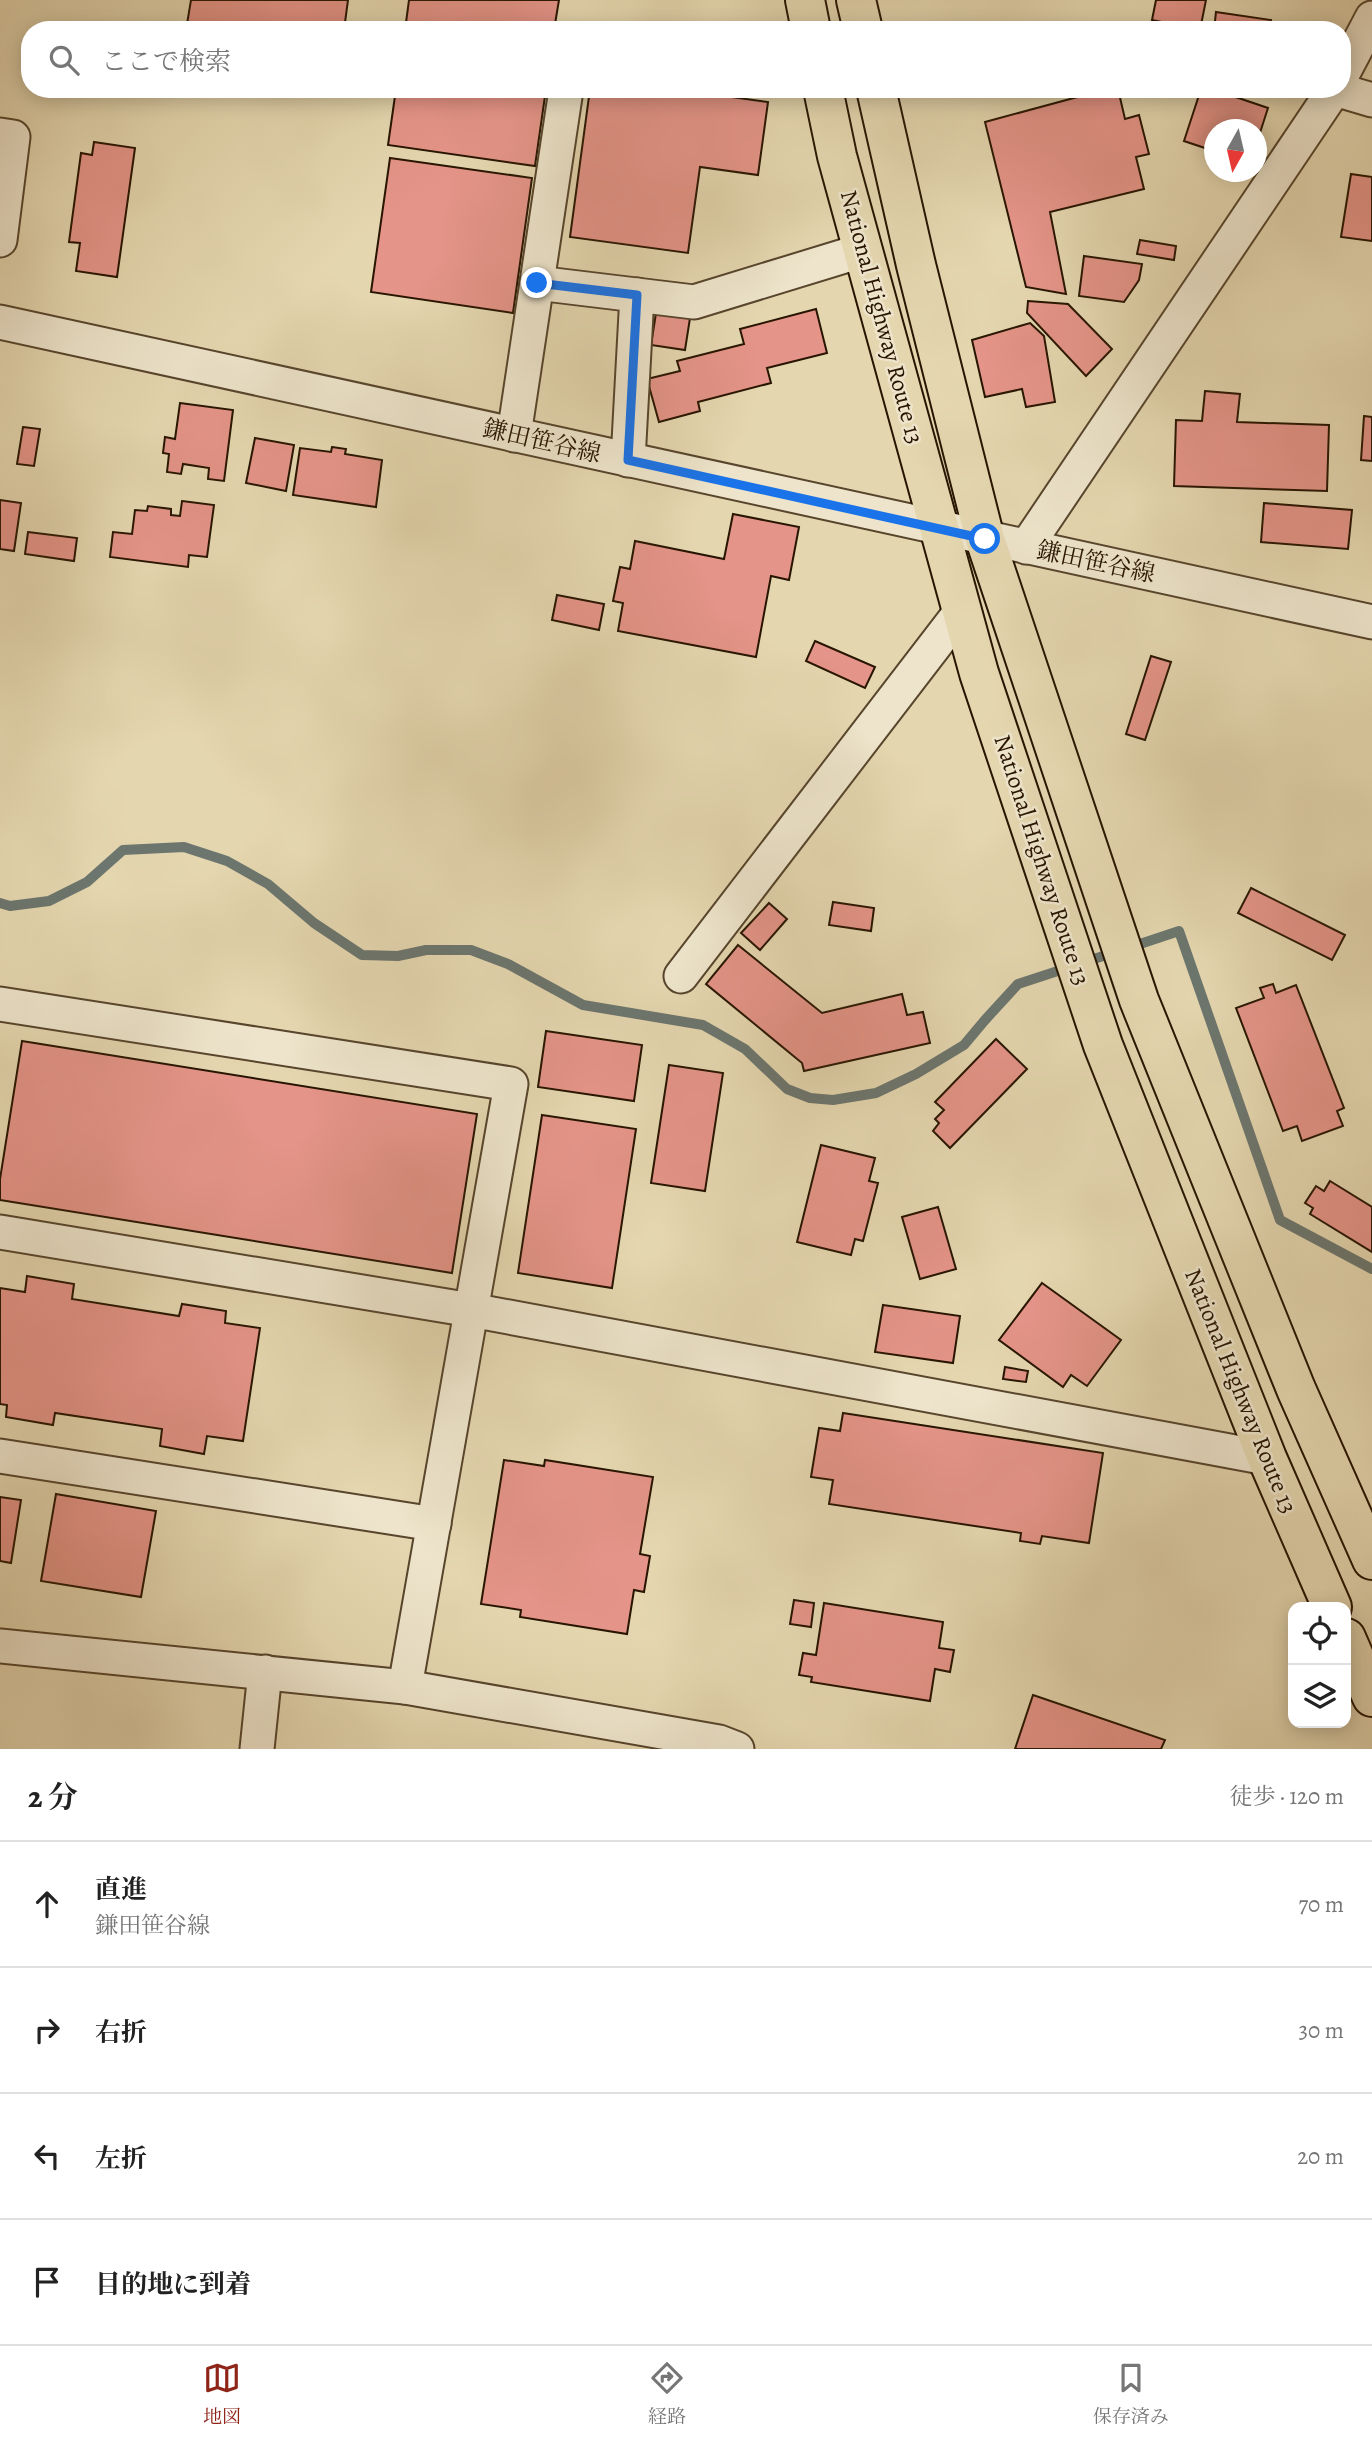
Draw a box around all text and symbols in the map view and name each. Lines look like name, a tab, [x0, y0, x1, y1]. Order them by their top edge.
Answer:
search box	[21, 21, 1351, 98]
icon: search	[45, 41, 83, 79]
text: ここで検索	[101, 44, 231, 79]
north arrow	[1204, 119, 1267, 182]
street label: National Highway Route 13	[833, 186, 931, 448]
route end	[521, 267, 552, 298]
street label: 鎌田笹谷線	[480, 412, 604, 470]
route start	[969, 523, 1000, 554]
street label: 鎌田笹谷線	[1034, 534, 1158, 590]
street label: National Highway Route 13	[986, 731, 1098, 989]
street label: National Highway Route 13	[1177, 1264, 1305, 1518]
map controls	[1288, 1602, 1351, 1728]
button: locate	[1288, 1602, 1351, 1665]
button: layers	[1288, 1665, 1351, 1728]
text: 2 分	[28, 1777, 78, 1817]
text: 徒歩 · 120 m	[1230, 1781, 1344, 1812]
text: 直進	[95, 1872, 147, 1907]
icon: ahead	[28, 1885, 66, 1923]
text: 70 m	[1298, 1889, 1344, 1920]
text: 鎌田笹谷線	[95, 1910, 210, 1941]
icon: right	[28, 2011, 66, 2049]
text: 右折	[95, 2015, 147, 2050]
text: 30 m	[1298, 2015, 1344, 2046]
icon: left	[28, 2137, 66, 2175]
text: 左折	[95, 2141, 147, 2176]
text: 20 m	[1297, 2141, 1344, 2172]
icon: arrive	[28, 2263, 66, 2301]
text: 目的地に到着	[95, 2267, 251, 2302]
tab: 地図	[203, 2359, 241, 2430]
tab: 経路	[648, 2359, 686, 2430]
tab: 保存済み	[1093, 2359, 1169, 2430]

